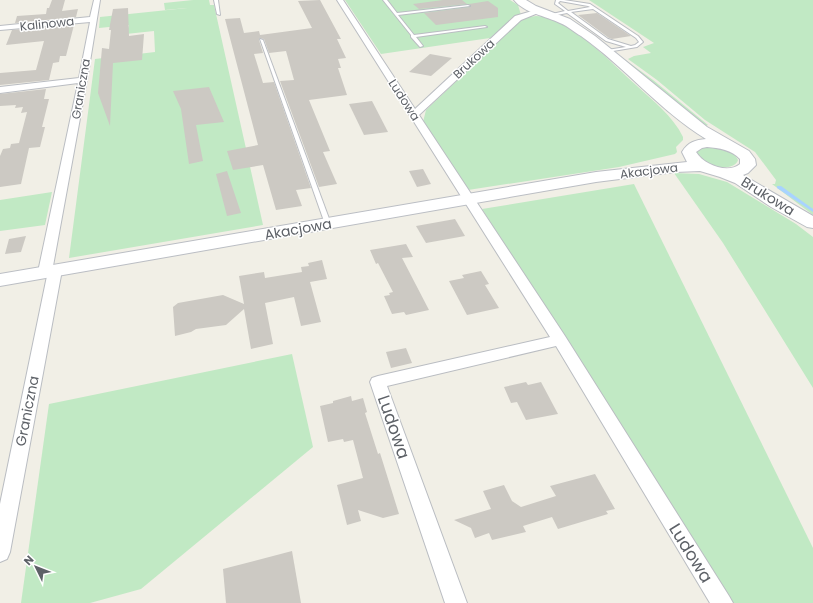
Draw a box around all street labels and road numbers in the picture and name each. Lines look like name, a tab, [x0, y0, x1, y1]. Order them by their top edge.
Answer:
street label: Kalinowa	[19, 12, 75, 35]
street label: Brukowa	[449, 35, 498, 82]
street label: Graniczna	[67, 57, 94, 120]
street label: Ludowa	[385, 76, 424, 124]
street label: Akacjowa	[619, 159, 679, 182]
street label: Brukowa	[737, 172, 799, 220]
street label: Akacjowa	[263, 213, 333, 245]
street label: Graniczna	[10, 374, 44, 448]
street label: Ludowa	[372, 392, 416, 462]
street label: Ludowa	[663, 519, 719, 587]

